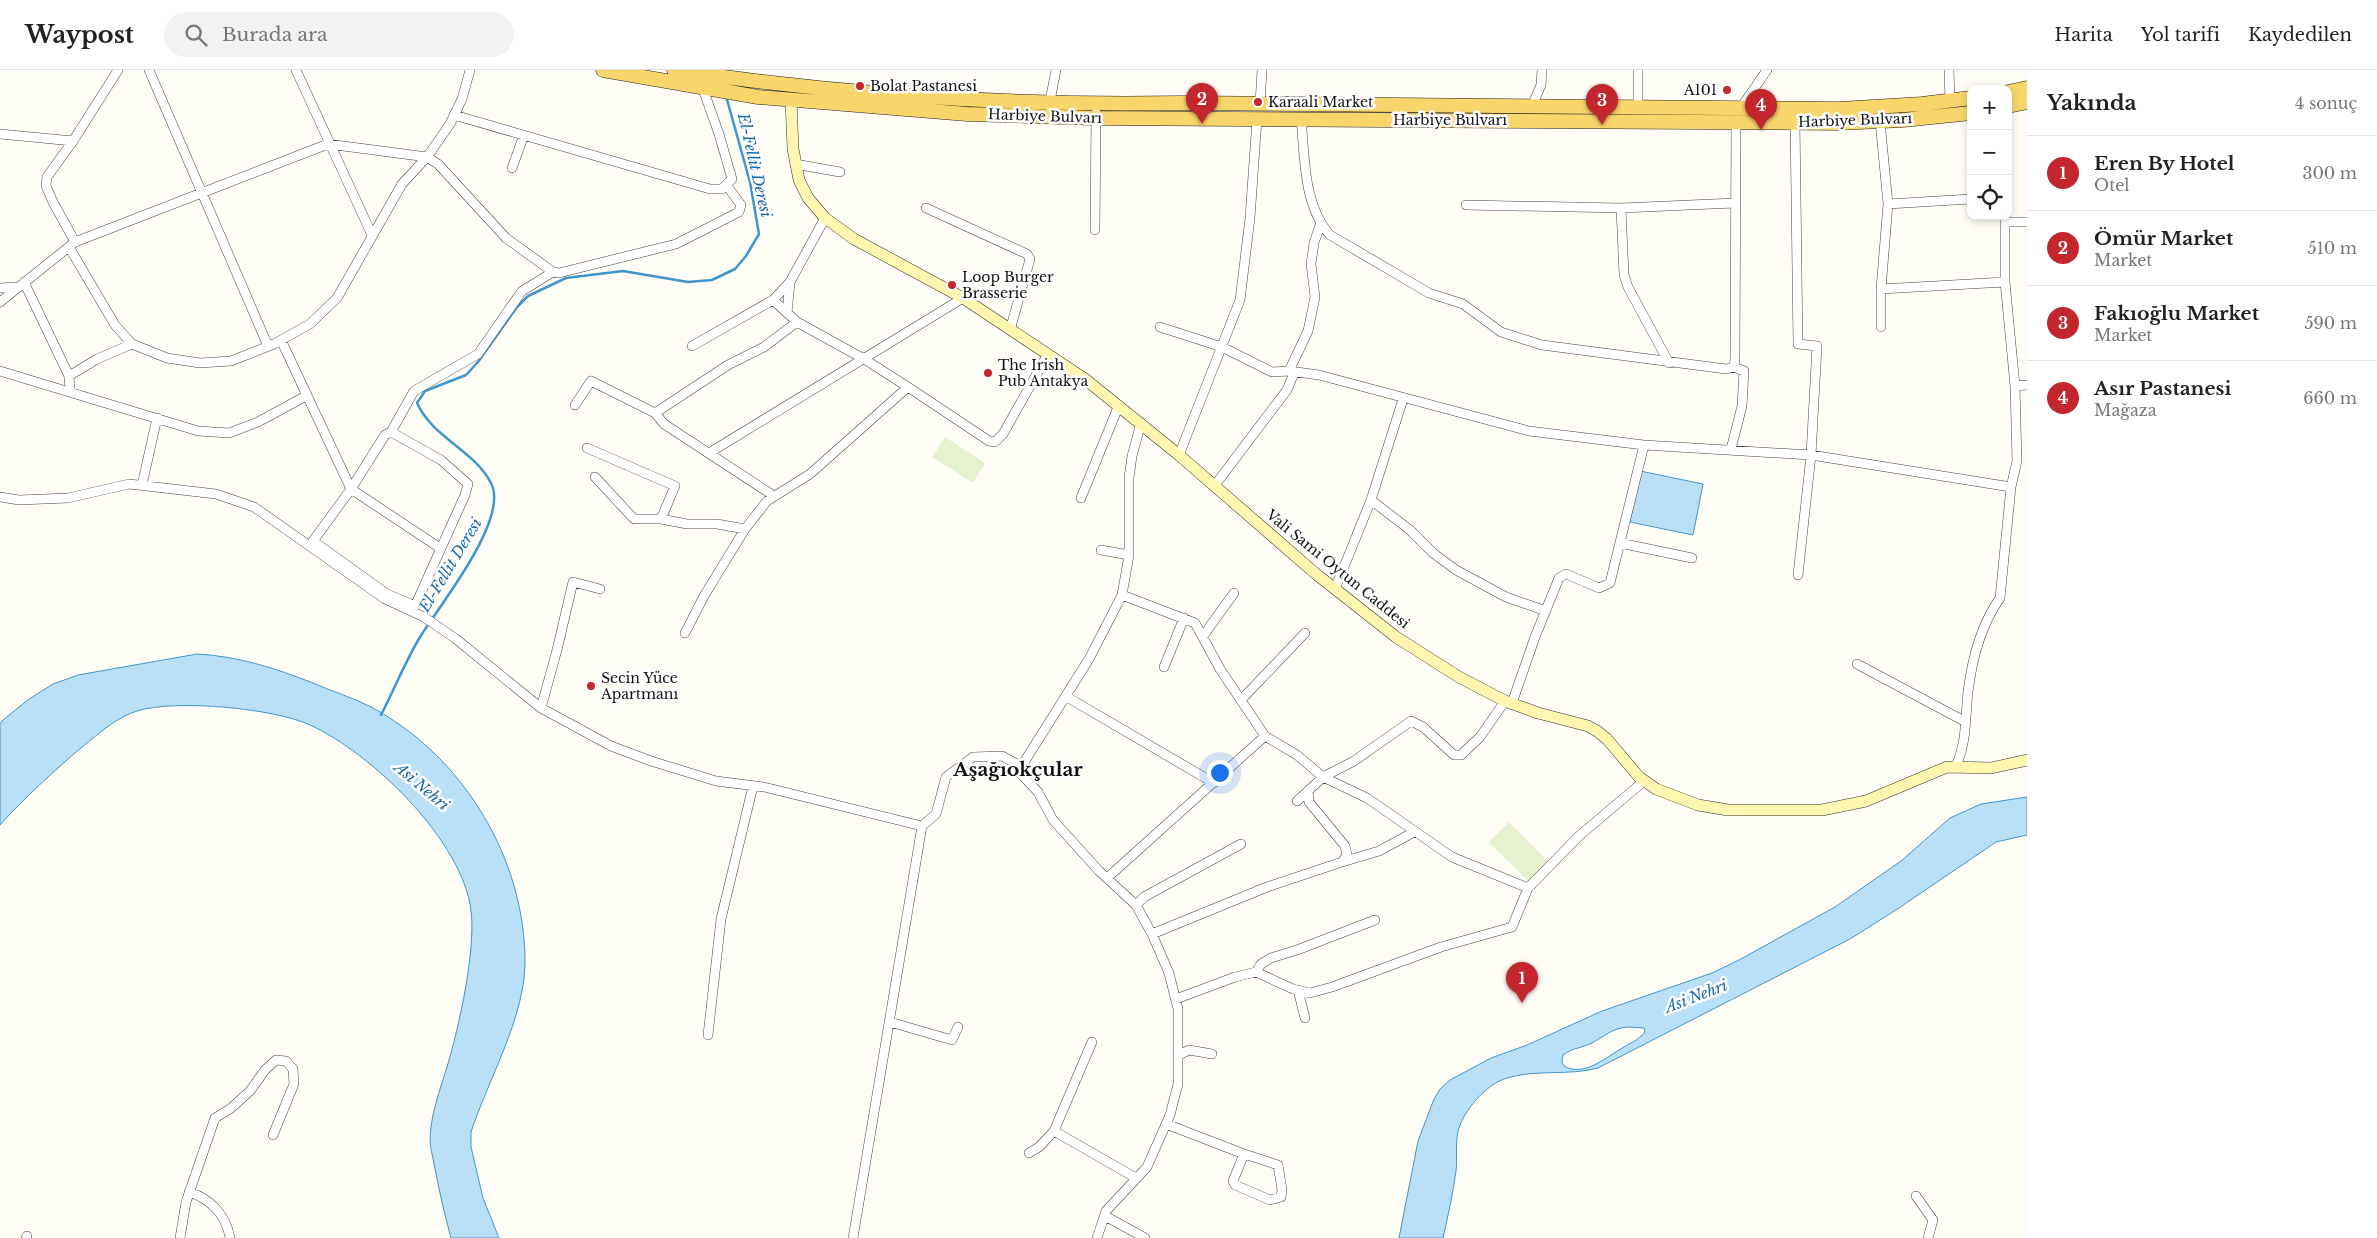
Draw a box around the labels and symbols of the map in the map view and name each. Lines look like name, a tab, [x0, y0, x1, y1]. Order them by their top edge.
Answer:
place label: Bolat Pastanesi	[870, 77, 977, 95]
marker: Bolat Pastanesi	[854, 80, 866, 92]
place label: A101	[1683, 81, 1717, 99]
pin: 2	[1186, 83, 1218, 124]
pin: 3	[1586, 84, 1618, 125]
marker: A101	[1721, 84, 1733, 96]
pin: 4	[1745, 89, 1777, 130]
place label: Karaali Market	[1268, 93, 1374, 111]
marker: Karaali Market	[1252, 96, 1264, 108]
street label: Harbiye Bulvarı	[988, 105, 1103, 127]
street label: Harbiye Bulvarı	[1798, 109, 1913, 131]
water label: El-Fellit Deresi	[734, 110, 776, 220]
street label: Harbiye Bulvarı	[1393, 111, 1507, 129]
place label: Loop Burger Brasserie	[962, 268, 1054, 302]
marker: Loop Burger Brasserie	[946, 279, 958, 291]
place label: The Irish Pub Antakya	[998, 356, 1089, 390]
marker: The Irish Pub Antakya	[982, 367, 994, 379]
street label: Vali Sami Oytun Caddesi	[1262, 505, 1413, 632]
water label: El-Fellit Deresi	[414, 514, 486, 616]
place label: Secin Yüce Apartmanı	[600, 669, 678, 703]
marker: Secin Yüce Apartmanı	[585, 680, 597, 692]
water label: Asi Nehri	[389, 756, 454, 815]
district label: Aşağıokçular	[952, 758, 1083, 781]
your location	[1207, 760, 1233, 786]
pin: 1	[1506, 962, 1538, 1003]
water label: Asi Nehri	[1660, 975, 1731, 1017]

